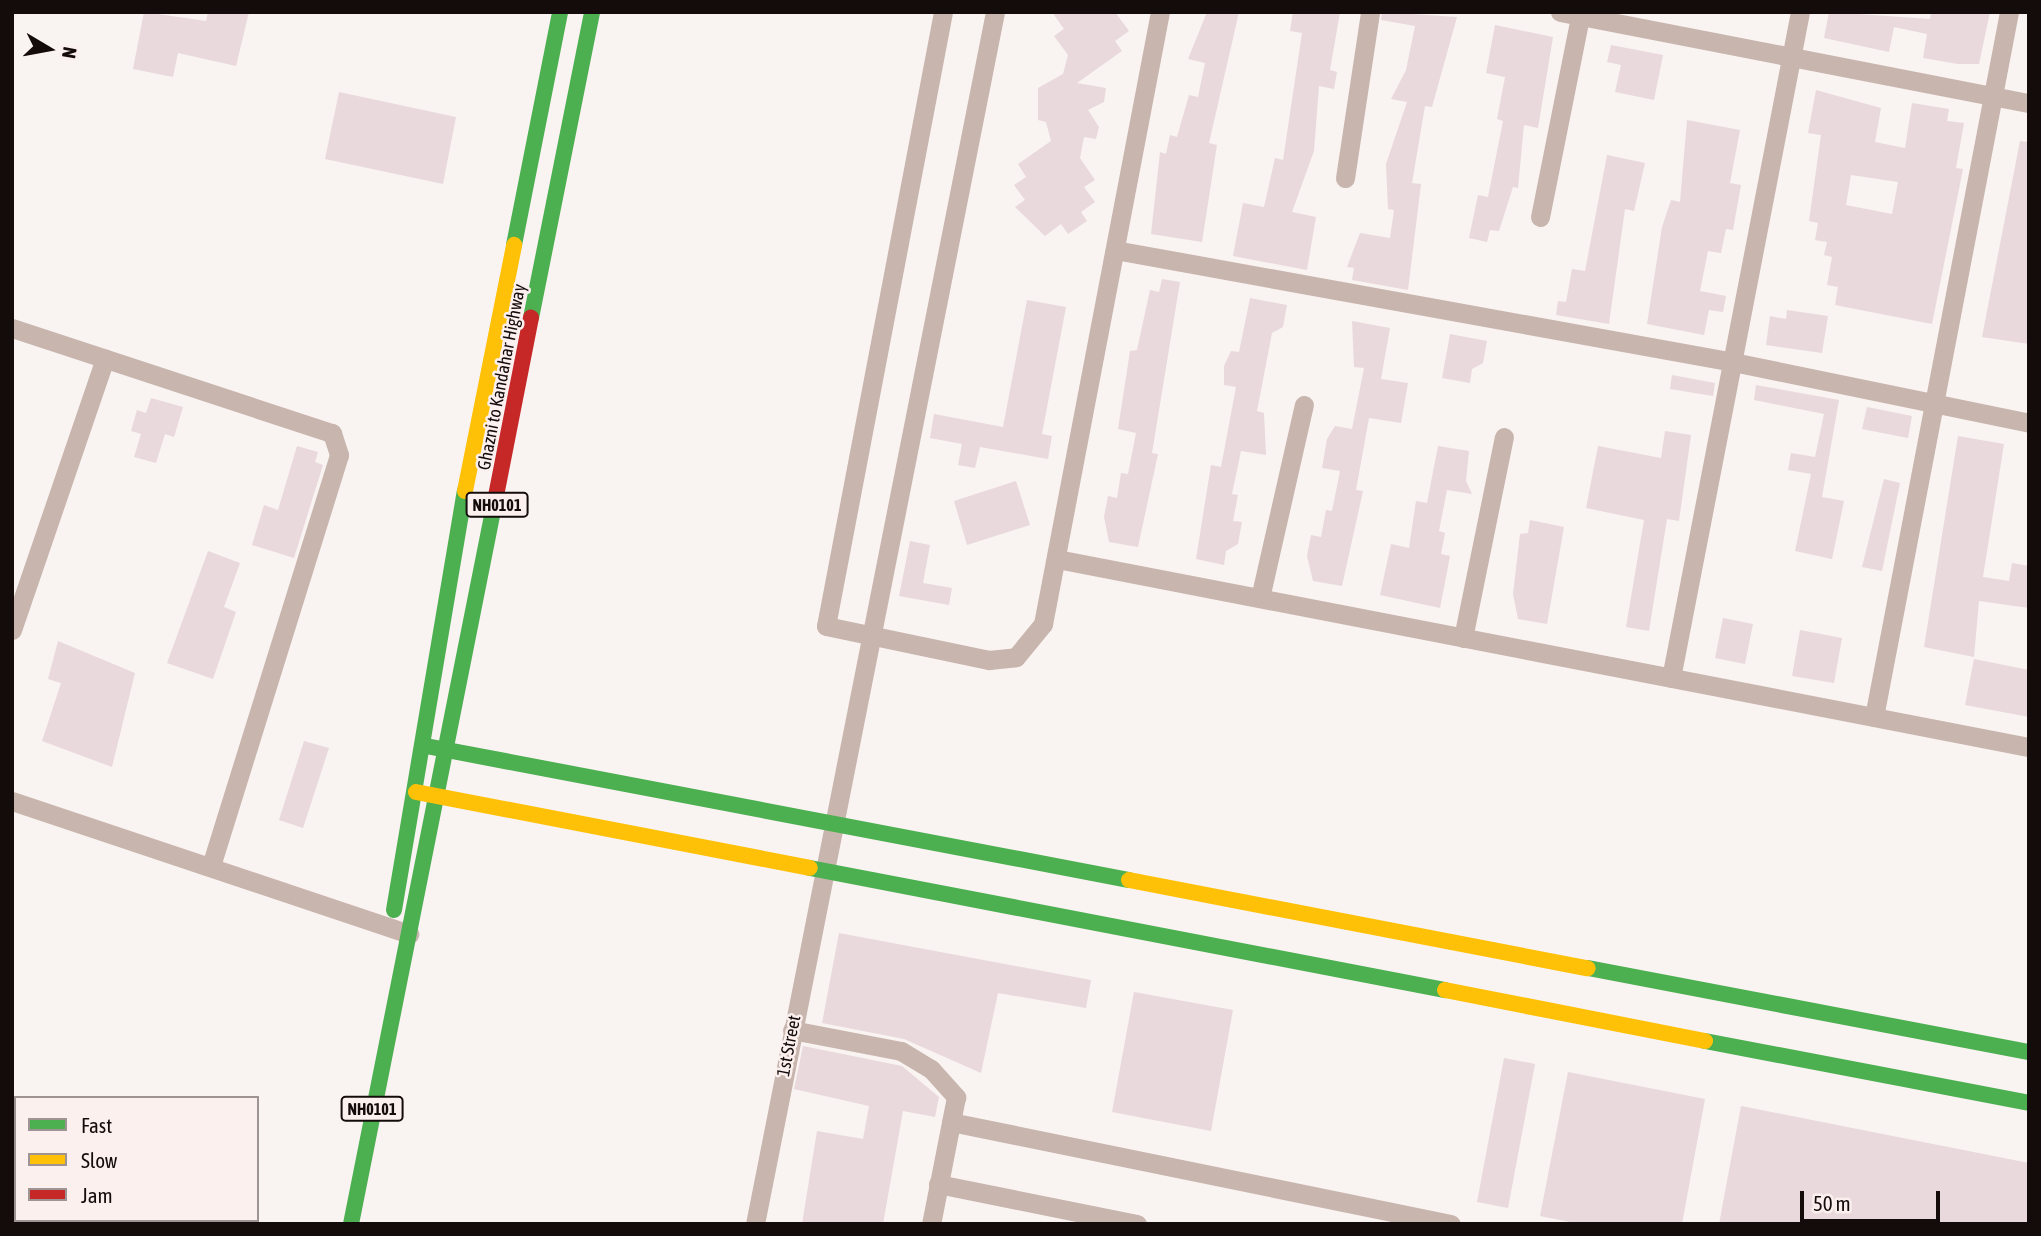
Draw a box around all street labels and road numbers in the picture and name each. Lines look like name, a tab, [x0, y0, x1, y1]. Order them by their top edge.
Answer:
street label: Ghazni to Kandahar Highway	[473, 282, 531, 472]
road number: NH0101	[466, 492, 528, 518]
street label: 1st Street	[772, 1014, 806, 1078]
road number: NH0101	[340, 1096, 404, 1121]

